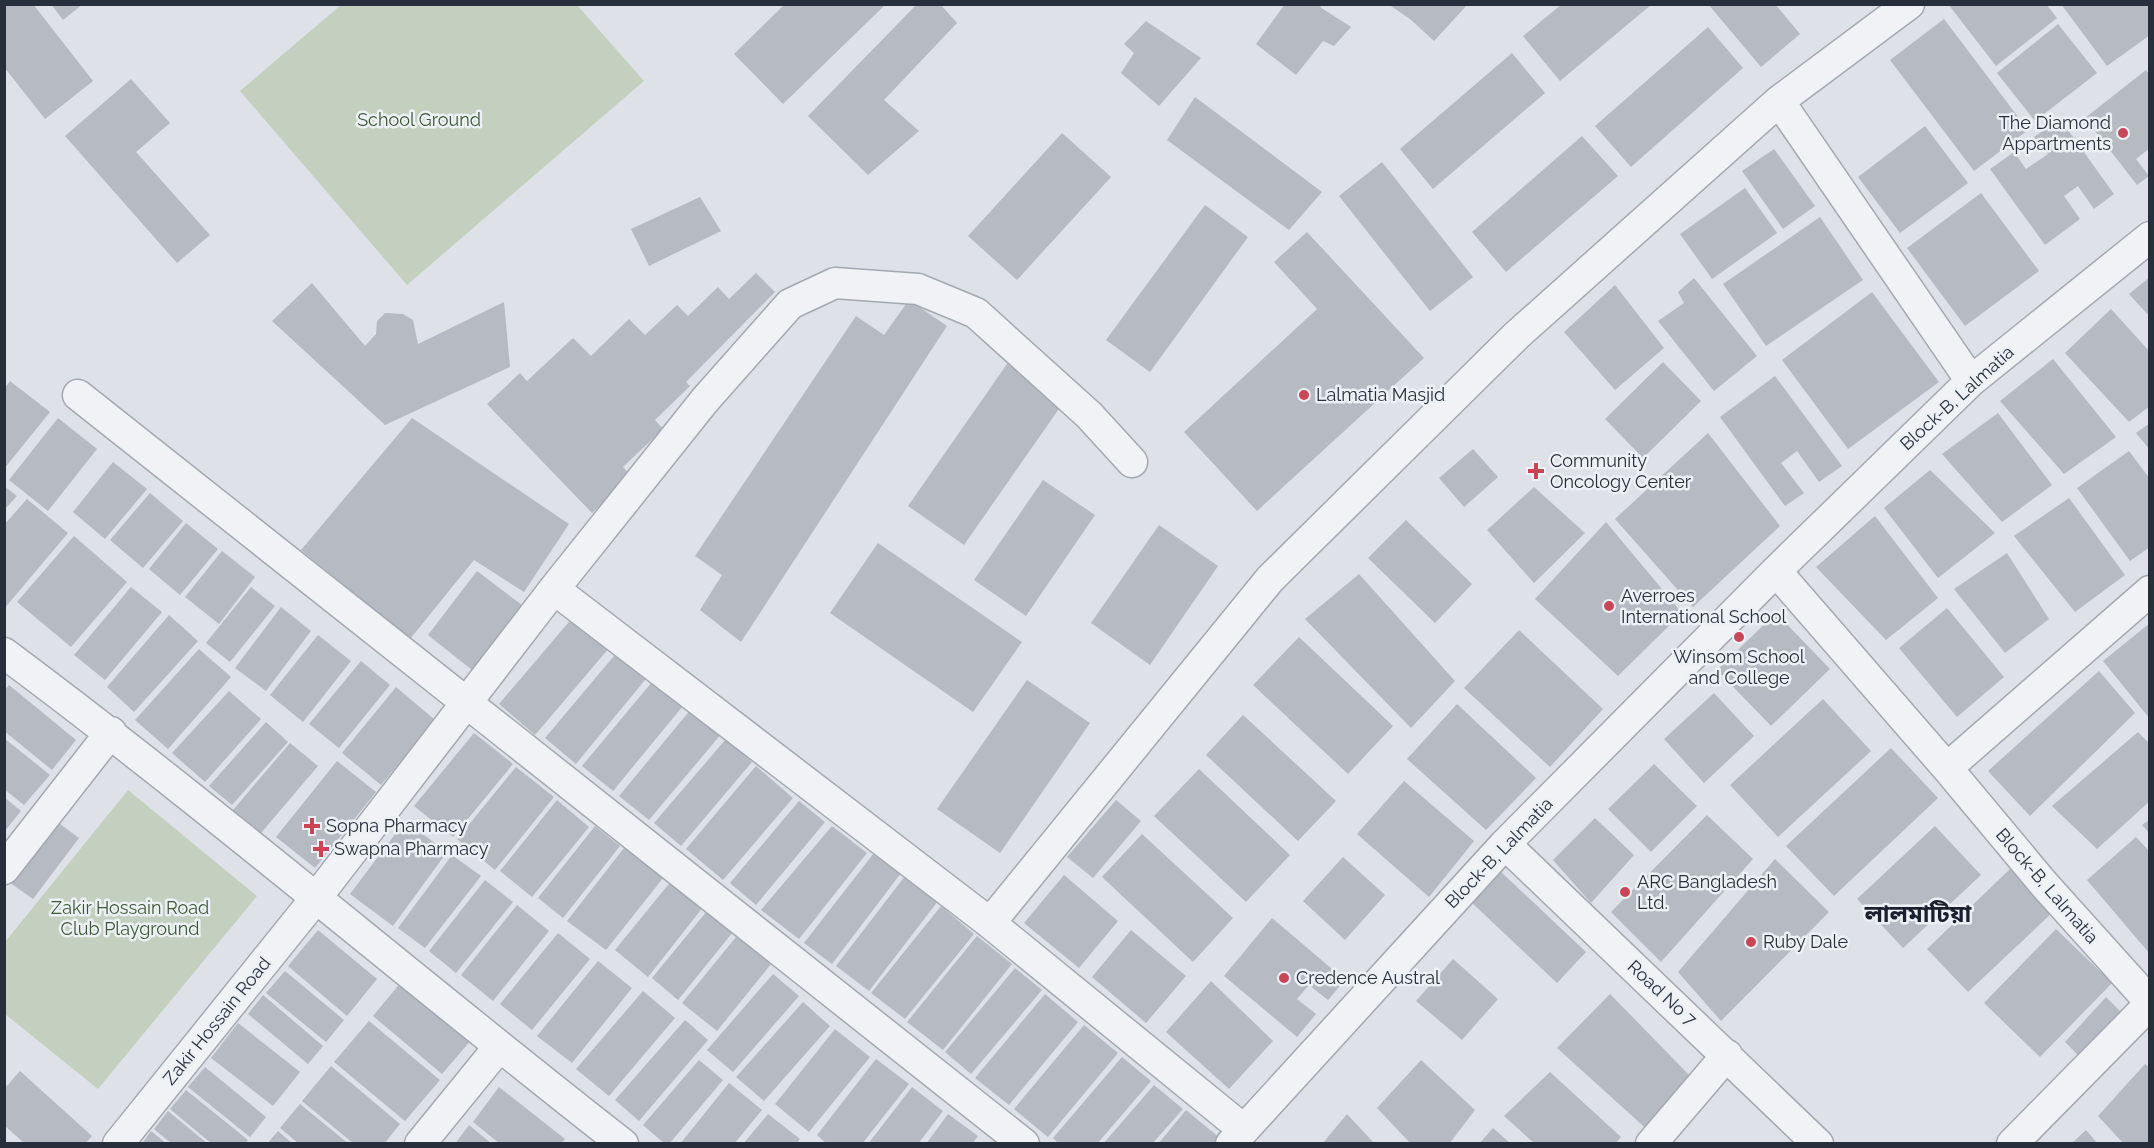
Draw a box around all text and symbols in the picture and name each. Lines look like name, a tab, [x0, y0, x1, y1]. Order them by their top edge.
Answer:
park label: School Ground	[357, 109, 481, 130]
place label: The Diamond Appartments	[1999, 112, 2111, 154]
marker: The Diamond Appartments	[2116, 126, 2130, 140]
street label: Block-B, Lalmatia	[1896, 341, 2018, 454]
place label: Lalmatia Masjid	[1316, 384, 1445, 405]
marker: Lalmatia Masjid	[1297, 388, 1311, 402]
place label: Community Oncology Center	[1550, 450, 1692, 492]
marker: Community Oncology Center	[1527, 462, 1545, 480]
place label: Averroes International School	[1621, 585, 1786, 627]
marker: Averroes International School	[1602, 599, 1616, 613]
marker: Winsom School and College	[1732, 630, 1746, 644]
place label: Winsom School and College	[1673, 646, 1805, 688]
street label: Block-B, Lalmatia	[1440, 793, 1557, 912]
place label: Sopna Pharmacy	[326, 815, 468, 836]
marker: Sopna Pharmacy	[303, 817, 321, 835]
street label: Block-B, Lalmatia	[1992, 824, 2103, 948]
place label: Swapna Pharmacy	[334, 838, 489, 859]
marker: Swapna Pharmacy	[312, 840, 330, 858]
place label: ARC Bangladesh Ltd.	[1637, 871, 1777, 913]
marker: ARC Bangladesh Ltd.	[1618, 885, 1632, 899]
park label: Zakir Hossain Road Club Playground	[51, 897, 209, 939]
district label: লালমাটিয়া	[1864, 899, 1973, 928]
place label: Ruby Dale	[1763, 931, 1848, 952]
marker: Ruby Dale	[1744, 935, 1758, 949]
street label: Zakir Hossain Road	[159, 953, 275, 1089]
street label: Road No 7	[1624, 955, 1701, 1030]
place label: Credence Austral	[1296, 967, 1440, 988]
marker: Credence Austral	[1277, 971, 1291, 985]

